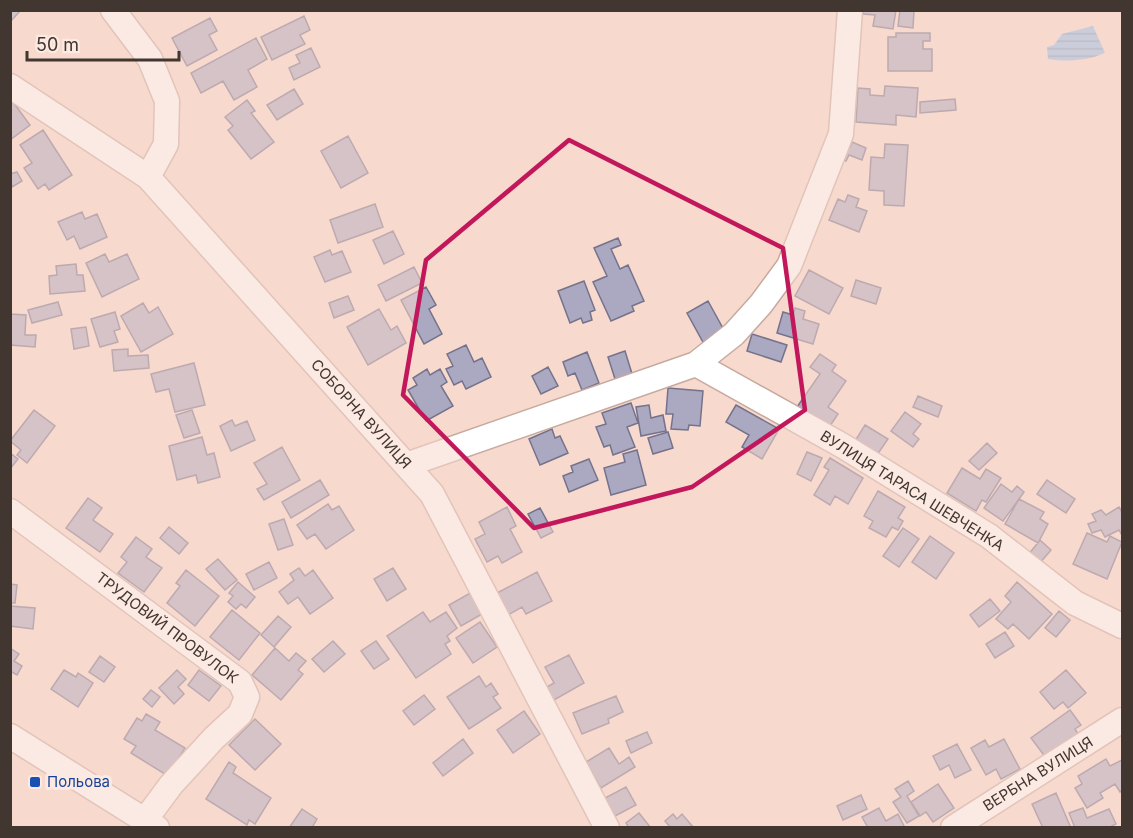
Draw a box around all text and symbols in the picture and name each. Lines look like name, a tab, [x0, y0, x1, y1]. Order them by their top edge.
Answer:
scale bar	[27, 24, 178, 62]
text: 50 m	[36, 34, 79, 55]
street label: СОБОРНА ВУЛИЦЯ	[307, 355, 416, 472]
street label: ВУЛИЦЯ ТАРАСА ШЕВЧЕНКА	[817, 426, 1008, 555]
street label: ТРУДОВИЙ ПРОВУЛОК	[92, 568, 242, 687]
street label: ВЕРБНА ВУЛИЦЯ	[979, 732, 1096, 815]
place label: Польова	[47, 772, 110, 791]
marker: Польова	[28, 775, 42, 789]

